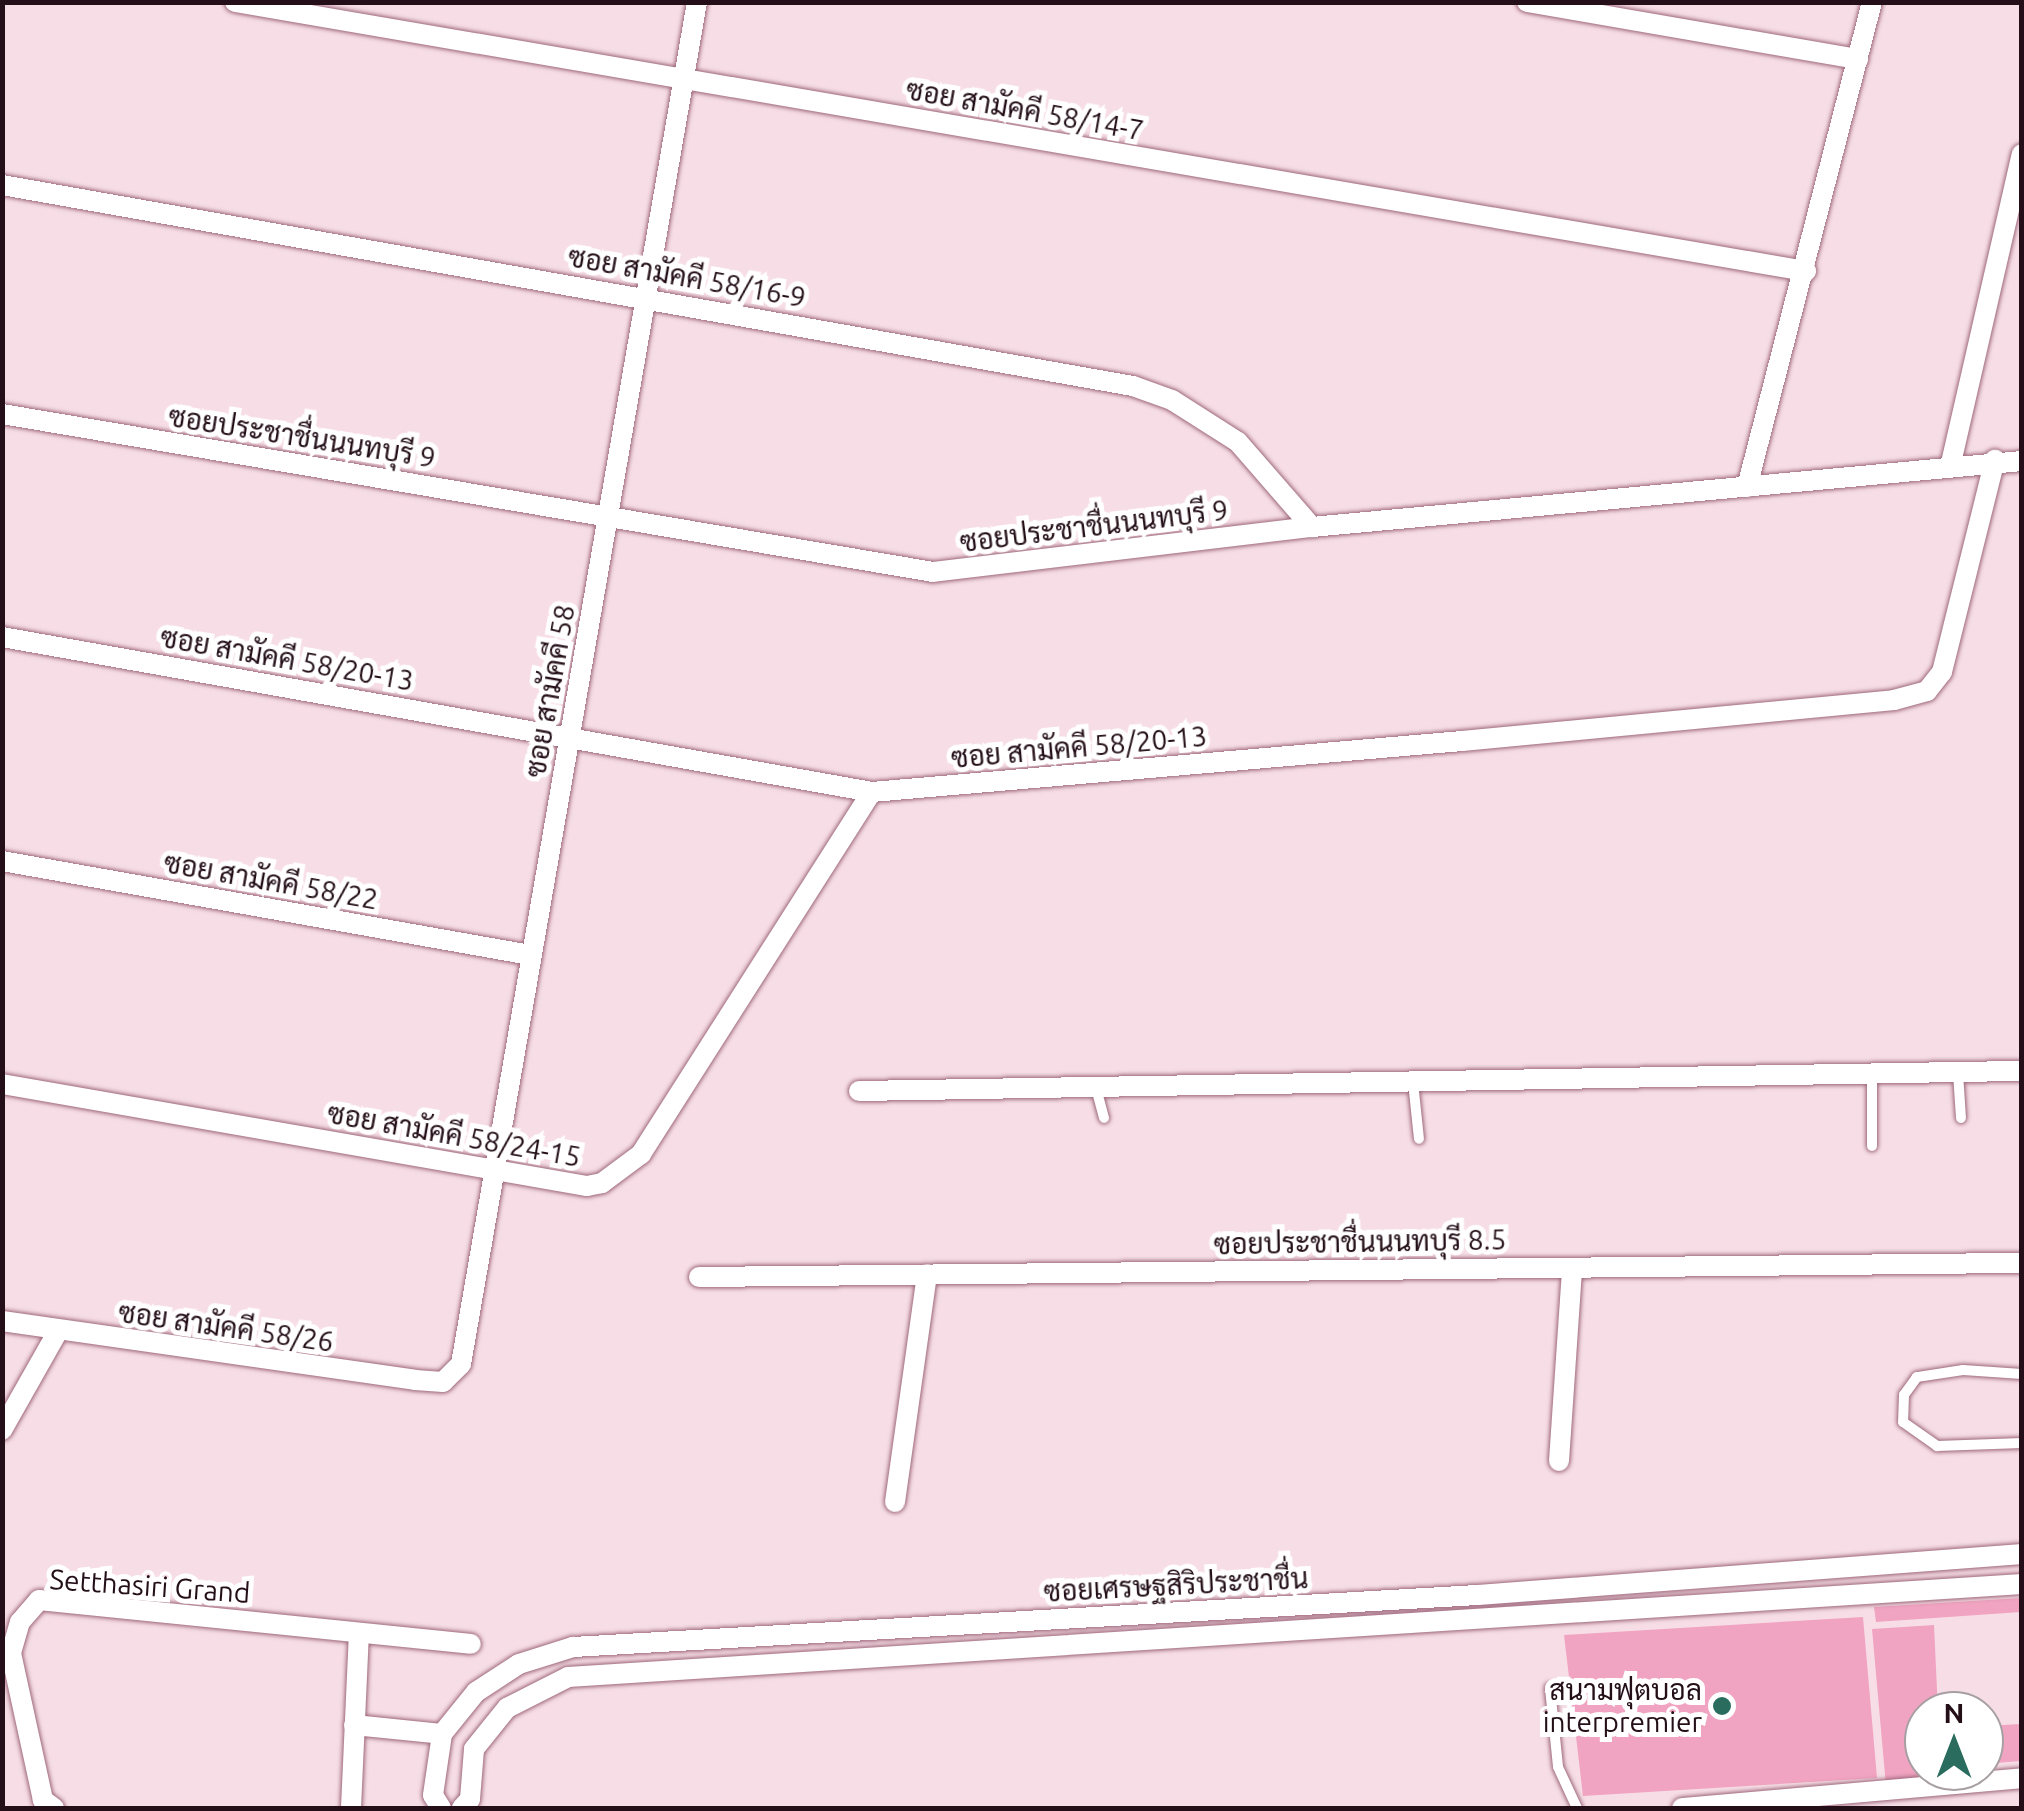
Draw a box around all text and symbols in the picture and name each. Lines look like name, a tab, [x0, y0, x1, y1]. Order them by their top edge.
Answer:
street label: ซอย สามัคคี 58/14-7	[904, 73, 1146, 147]
street label: ซอย สามัคคี 58/16-9	[566, 240, 808, 314]
street label: ซอยประชาชื่นนนทบุรี 9	[166, 399, 438, 475]
street label: ซอยประชาชื่นนนทบุรี 9	[958, 493, 1230, 559]
street label: ซอย สามัคคี 58	[518, 602, 582, 780]
street label: ซอย สามัคคี 58/20-13	[158, 620, 416, 698]
street label: ซอย สามัคคี 58/20-13	[950, 719, 1208, 775]
street label: ซอย สามัคคี 58/22	[161, 846, 381, 916]
street label: ซอย สามัคคี 58/24-15	[325, 1096, 583, 1174]
street label: ซอยประชาชื่นนนทบุรี 8.5	[1213, 1223, 1507, 1261]
street label: ซอย สามัคคี 58/26	[116, 1295, 336, 1359]
street label: ซอยเศรษฐสิริประชาชื่น	[1043, 1561, 1309, 1609]
street label: Setthasiri Grand	[48, 1562, 252, 1610]
place label: สนามฟุตบอล interpremier	[1543, 1673, 1702, 1739]
north arrow	[1904, 1691, 2004, 1791]
marker: สนามฟุตบอล interpremier	[1711, 1695, 1733, 1717]
text: N	[1944, 1697, 1964, 1728]

